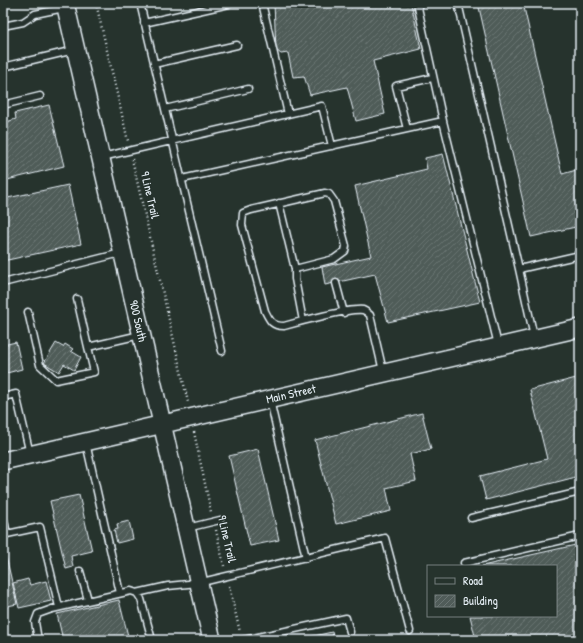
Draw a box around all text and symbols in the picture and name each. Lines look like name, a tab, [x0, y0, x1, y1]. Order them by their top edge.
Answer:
street label: 9 Line Trail	[137, 170, 164, 221]
street label: 900 South	[125, 298, 152, 343]
street label: Main Street	[264, 379, 318, 407]
street label: 9 Line Trail	[214, 514, 241, 565]
legend	[427, 565, 557, 617]
text: Road	[463, 572, 483, 589]
text: Building	[463, 592, 498, 609]

